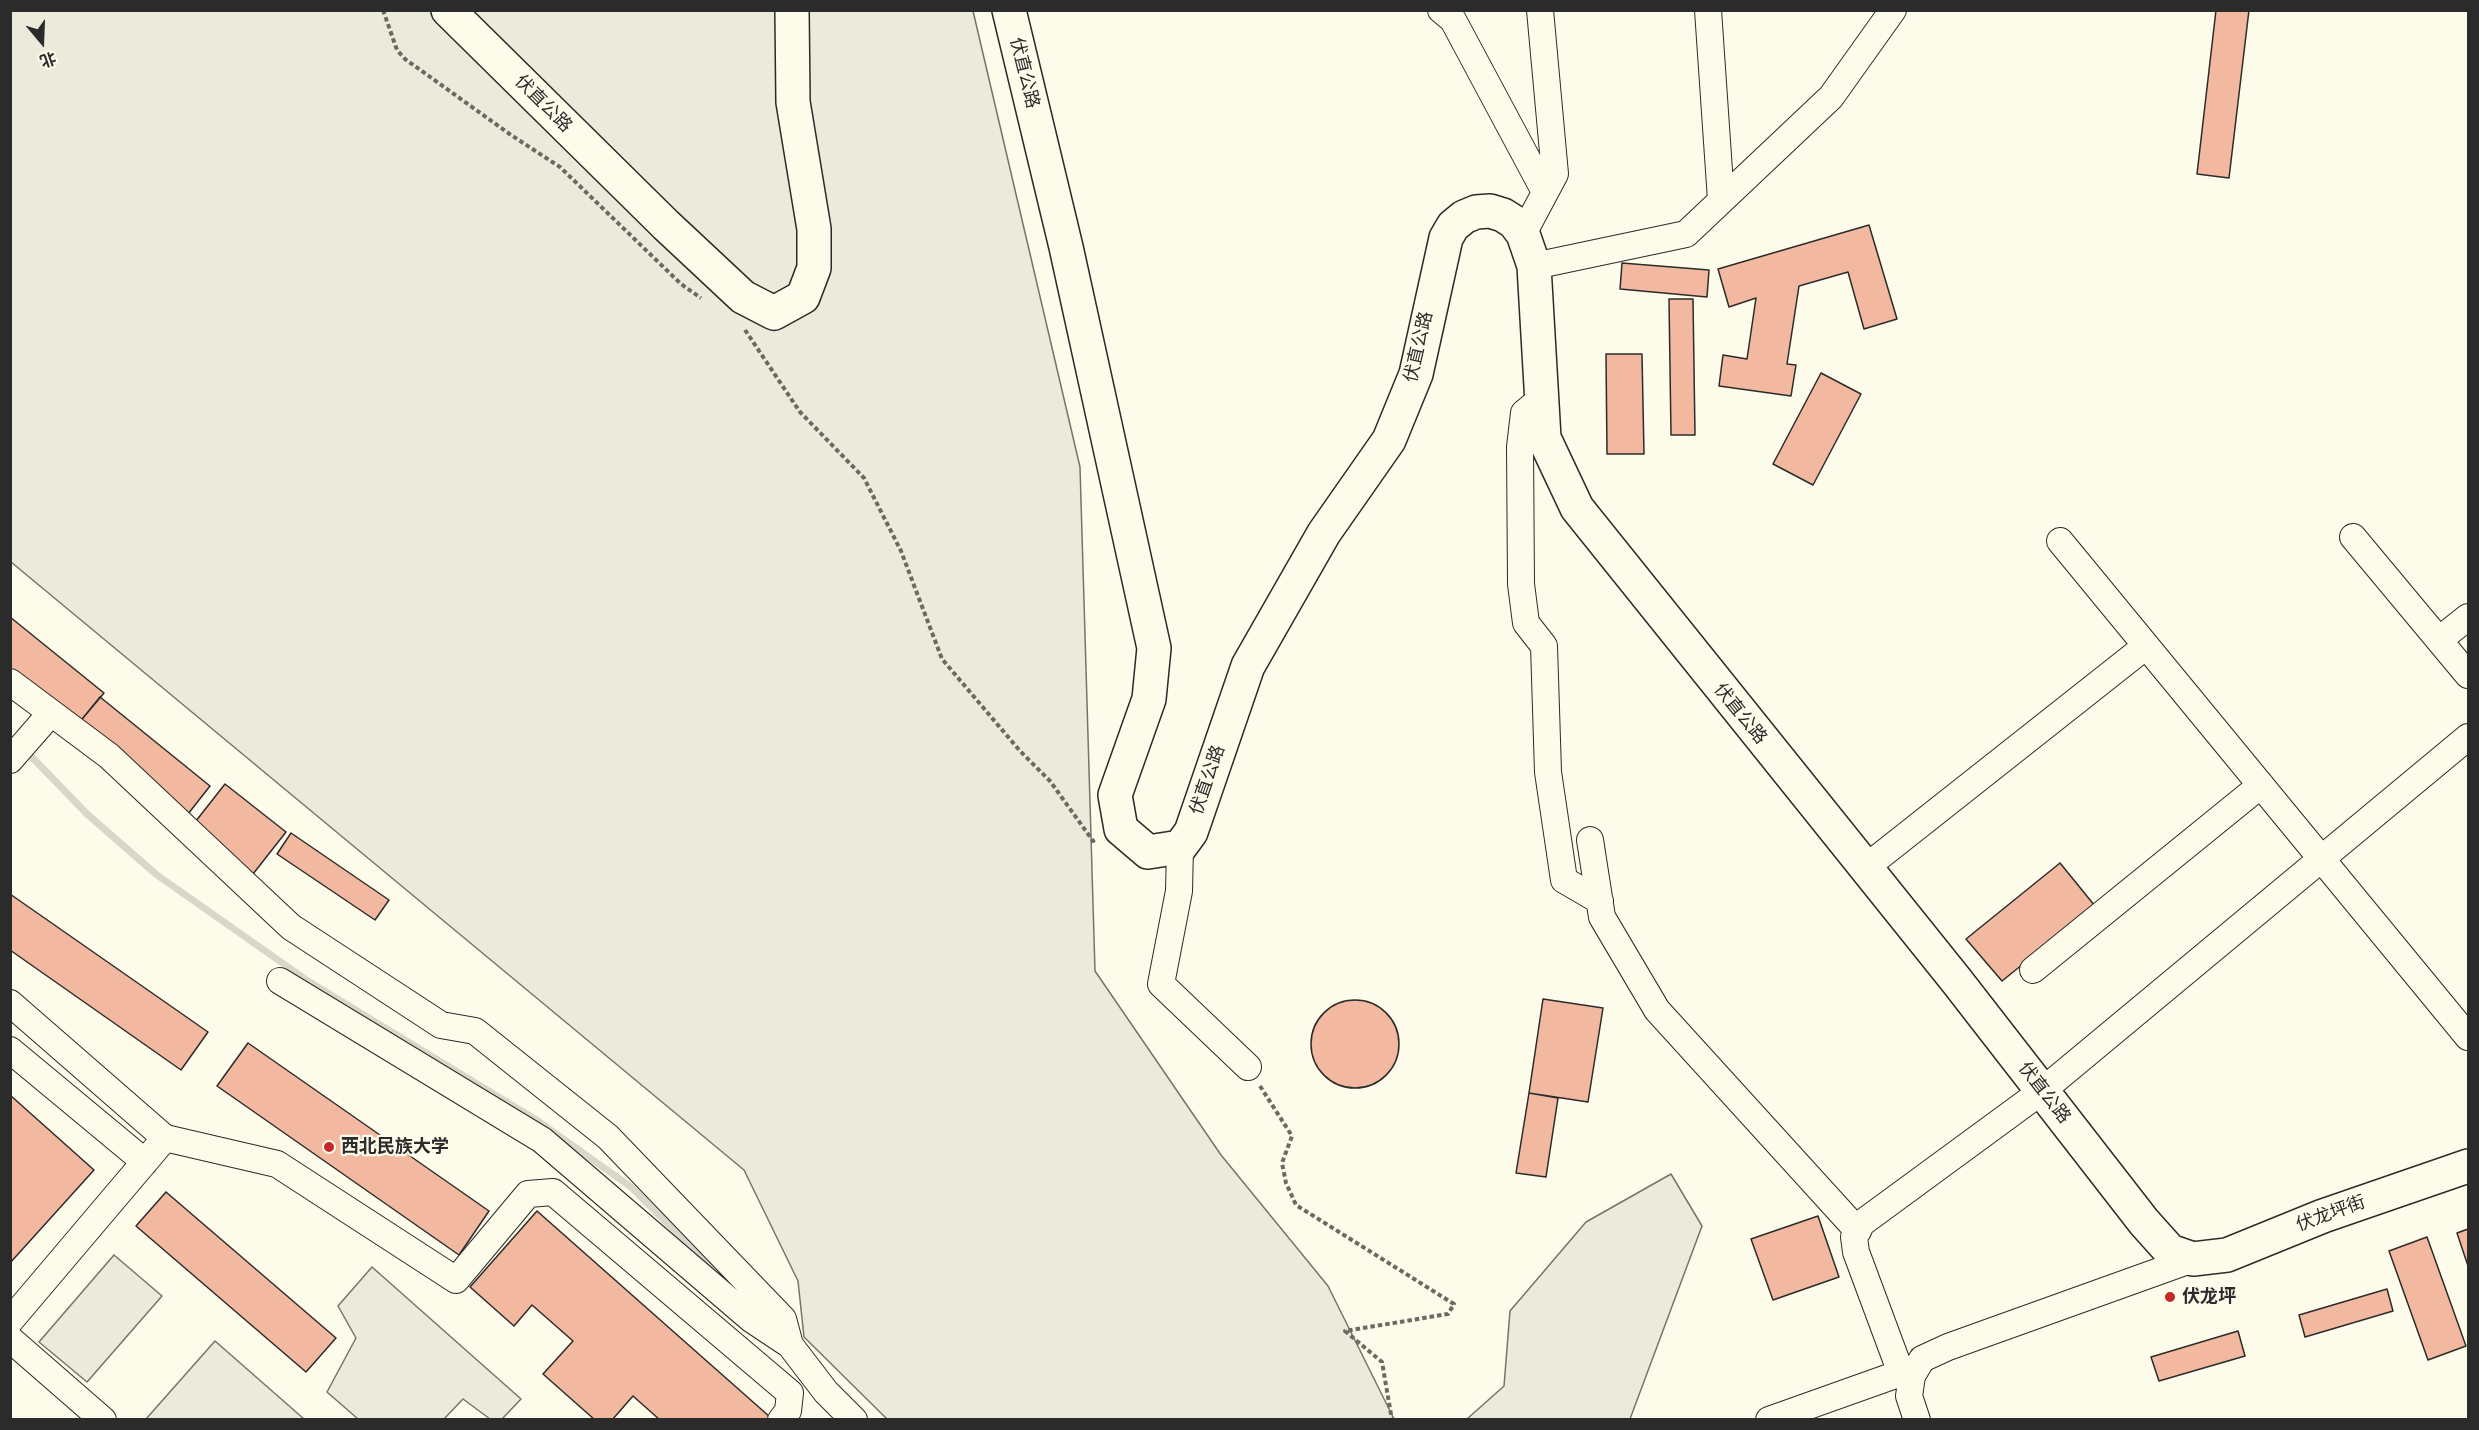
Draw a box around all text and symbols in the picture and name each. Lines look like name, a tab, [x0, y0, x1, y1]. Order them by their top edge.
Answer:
north arrow	[12, 12, 72, 72]
street label: 伏直公路	[1005, 35, 1043, 111]
text: 北	[38, 49, 58, 70]
street label: 伏直公路	[510, 71, 576, 137]
street label: 伏直公路	[1400, 309, 1438, 385]
street label: 伏直公路	[1709, 679, 1771, 749]
street label: 伏直公路	[1186, 742, 1230, 818]
street label: 伏直公路	[2013, 1058, 2075, 1128]
place label: 西北民族大学	[341, 1136, 449, 1158]
marker: 西北民族大学	[322, 1140, 336, 1154]
street label: 伏龙坪街	[2293, 1192, 2369, 1236]
place label: 伏龙坪	[2182, 1286, 2236, 1308]
marker: 伏龙坪	[2163, 1290, 2177, 1304]

